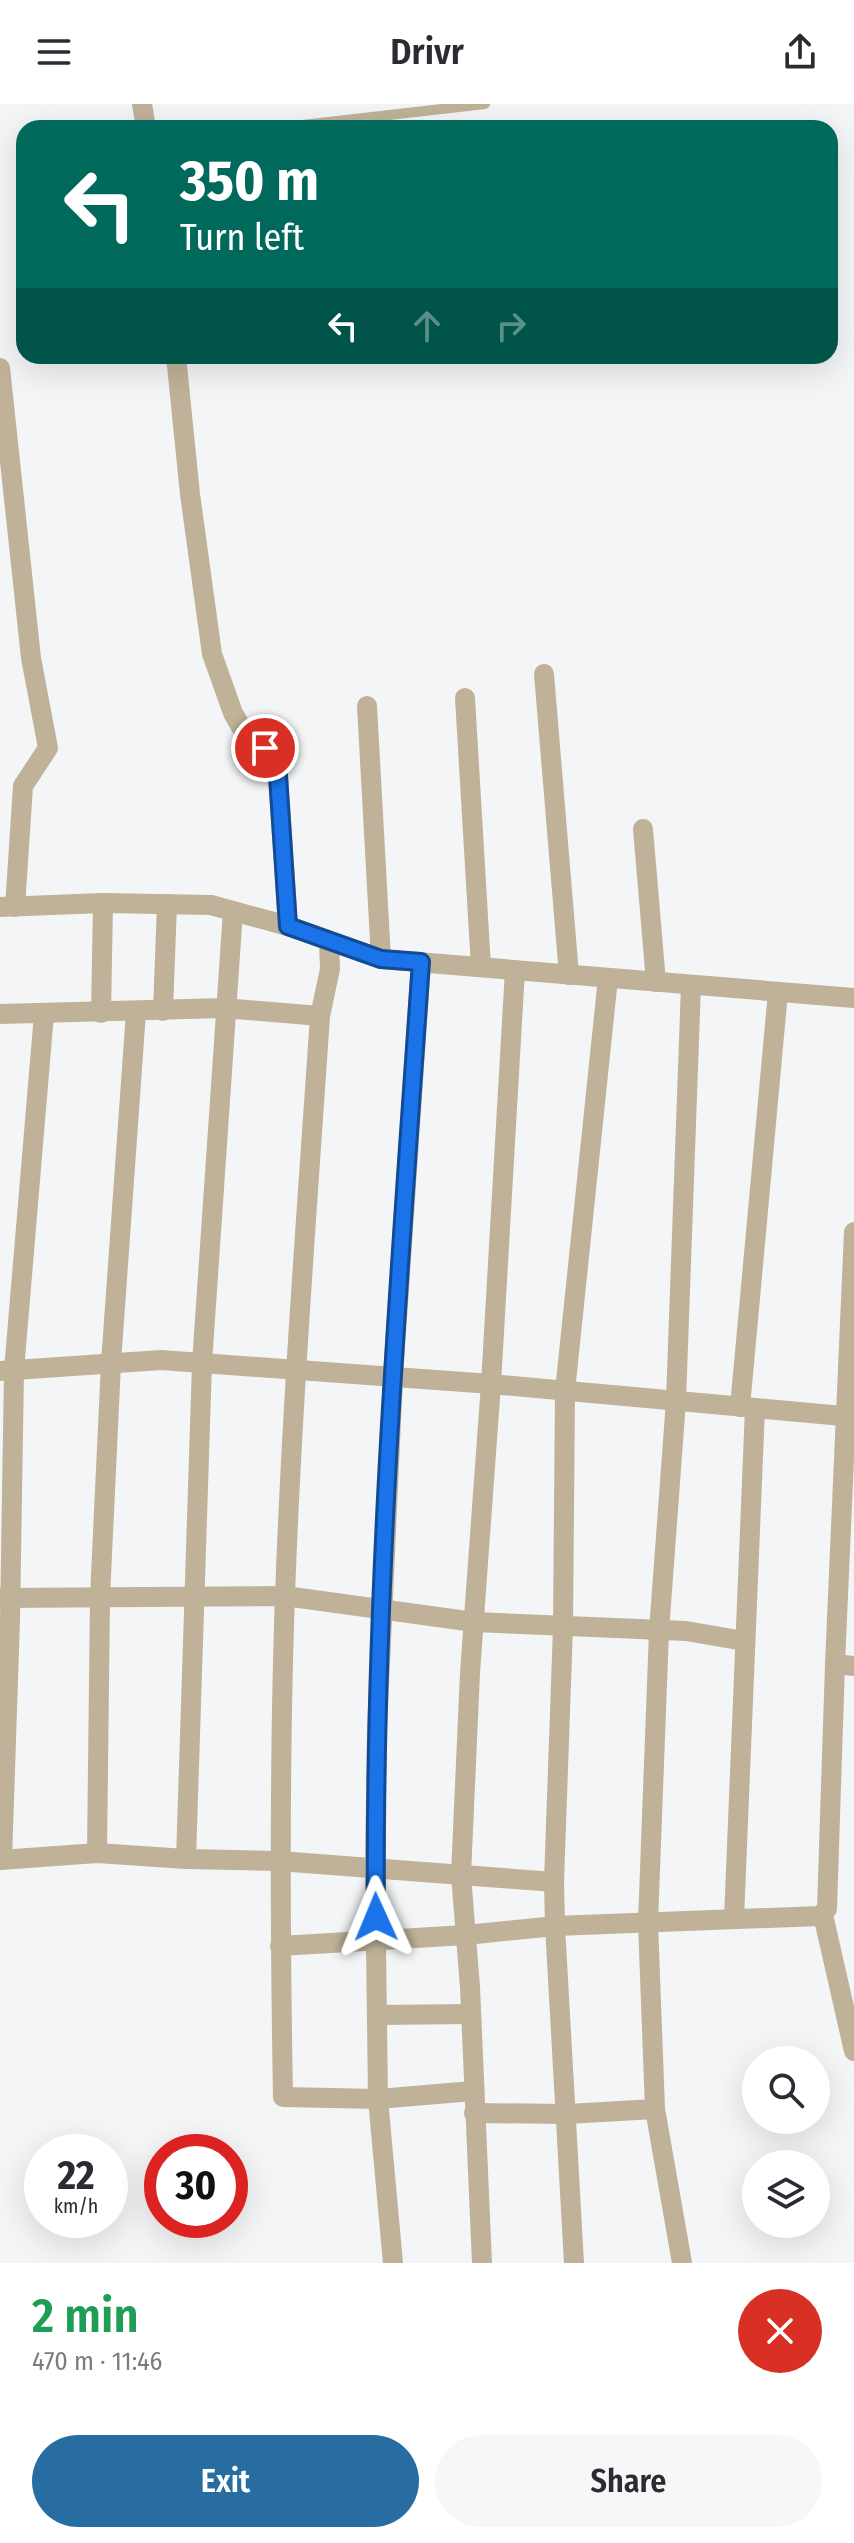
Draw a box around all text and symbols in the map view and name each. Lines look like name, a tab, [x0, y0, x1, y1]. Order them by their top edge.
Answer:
icon: menu	[32, 30, 76, 74]
text: Drivr	[390, 30, 464, 74]
icon: share	[778, 30, 822, 74]
text: 350 m	[180, 148, 319, 215]
icon: left	[48, 152, 152, 256]
text: Turn left	[180, 216, 304, 260]
icon: left	[321, 304, 365, 348]
icon: ahead	[405, 304, 449, 348]
icon: right	[489, 304, 533, 348]
pin	[231, 714, 299, 782]
icon: arrive	[243, 726, 287, 770]
position arrow	[334, 1875, 418, 1959]
map controls	[742, 2046, 830, 2238]
button: search	[742, 2046, 830, 2134]
speed limit sign: 30	[144, 2134, 248, 2238]
button: layers	[742, 2150, 830, 2238]
text: 22	[57, 2152, 95, 2200]
text: km/h	[54, 2194, 98, 2218]
text: 2 min	[32, 2287, 139, 2345]
button: close	[738, 2289, 822, 2373]
text: 470 m · 11:46	[32, 2346, 163, 2377]
button: Exit	[32, 2435, 419, 2527]
button: Share	[435, 2435, 822, 2527]

